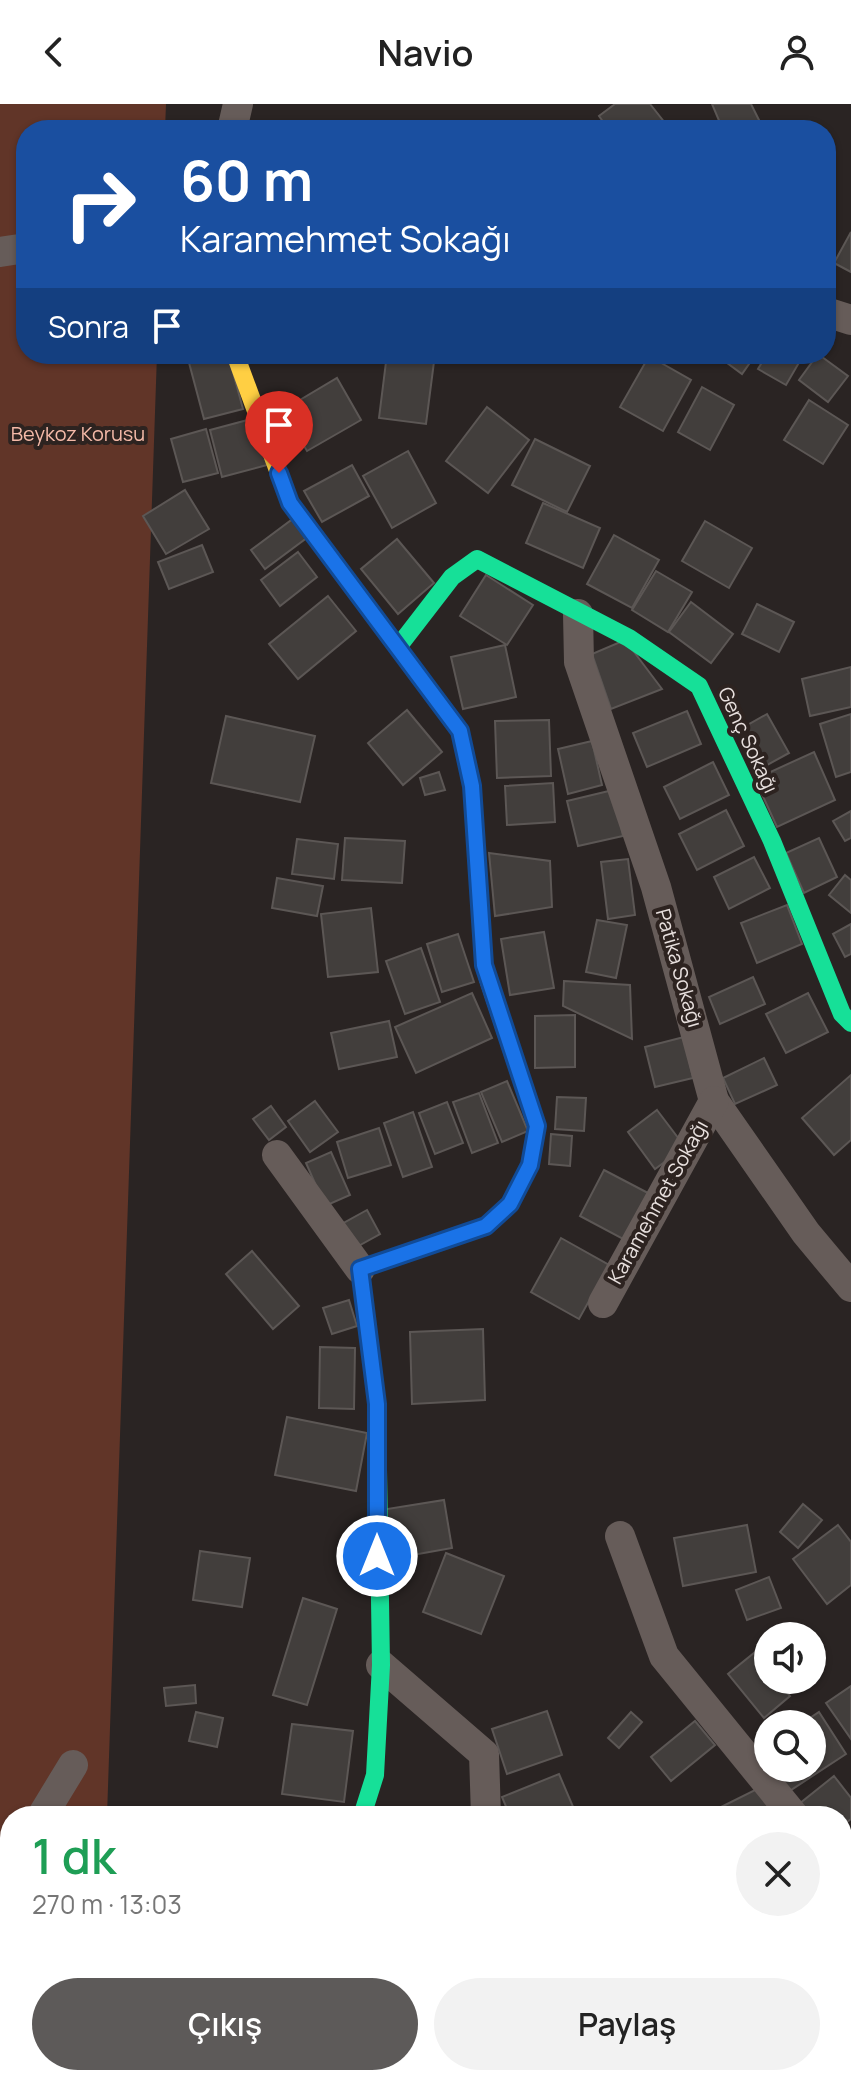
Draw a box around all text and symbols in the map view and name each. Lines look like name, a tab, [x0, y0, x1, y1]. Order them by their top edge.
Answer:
text: Navio	[377, 28, 474, 77]
icon: back	[32, 30, 76, 74]
icon: person	[775, 30, 819, 74]
text: 60 m	[180, 141, 313, 218]
icon: right	[48, 152, 152, 256]
text: Karamehmet Sokağı	[180, 214, 511, 263]
icon: arrive	[145, 304, 189, 348]
text: Sonra	[48, 306, 129, 347]
pin	[245, 391, 313, 473]
icon: arrive	[257, 403, 301, 447]
park label: Beykoz Korusu	[11, 420, 145, 447]
street label: Genç Sokağı	[712, 682, 785, 797]
street label: Patika Sokağı	[650, 905, 709, 1030]
street label: Karamehmet Sokağı	[601, 1115, 714, 1289]
position arrow	[335, 1514, 419, 1598]
map controls	[754, 1622, 826, 1782]
button: sound	[754, 1622, 826, 1694]
button: search	[754, 1710, 826, 1782]
text: 1 dk	[32, 1823, 116, 1888]
button: close	[736, 1832, 820, 1916]
text: 270 m · 13:03	[32, 1886, 182, 1922]
button: Çıkış	[32, 1978, 418, 2070]
button: Paylaş	[434, 1978, 820, 2070]

